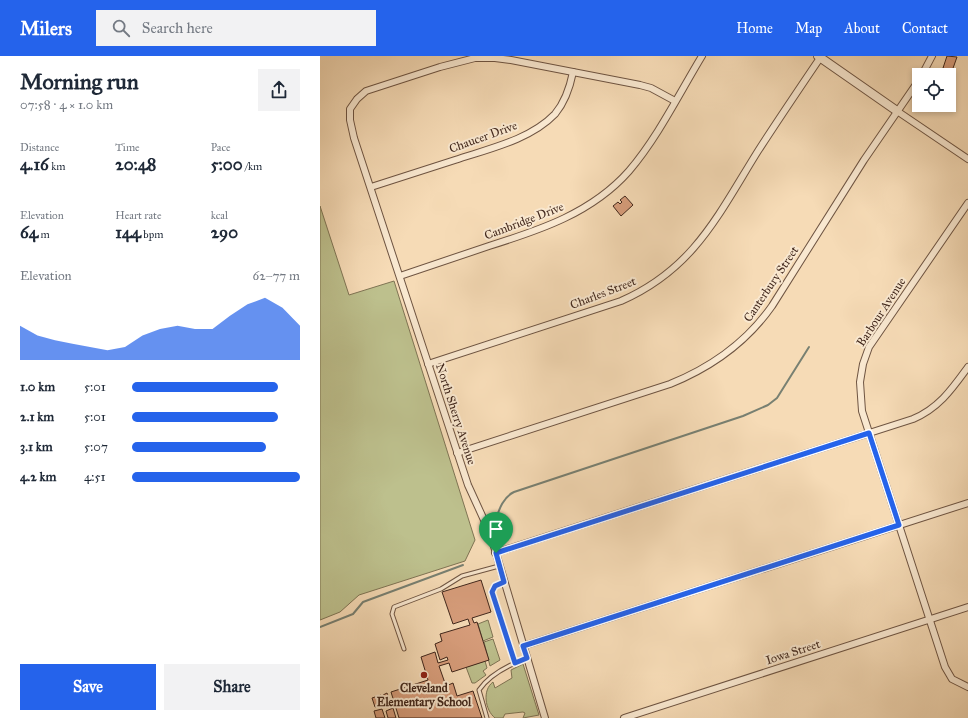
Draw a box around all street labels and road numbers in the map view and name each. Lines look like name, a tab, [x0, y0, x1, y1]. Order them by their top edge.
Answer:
street label: Chaucer Drive	[447, 118, 519, 156]
street label: Cambridge Drive	[482, 199, 566, 243]
street label: Canterbury Street	[741, 243, 802, 324]
street label: Charles Street	[568, 274, 639, 312]
street label: Barbour Avenue	[854, 275, 908, 349]
street label: North Sherry Avenue	[433, 362, 479, 466]
street label: Iowa Street	[764, 636, 823, 667]

